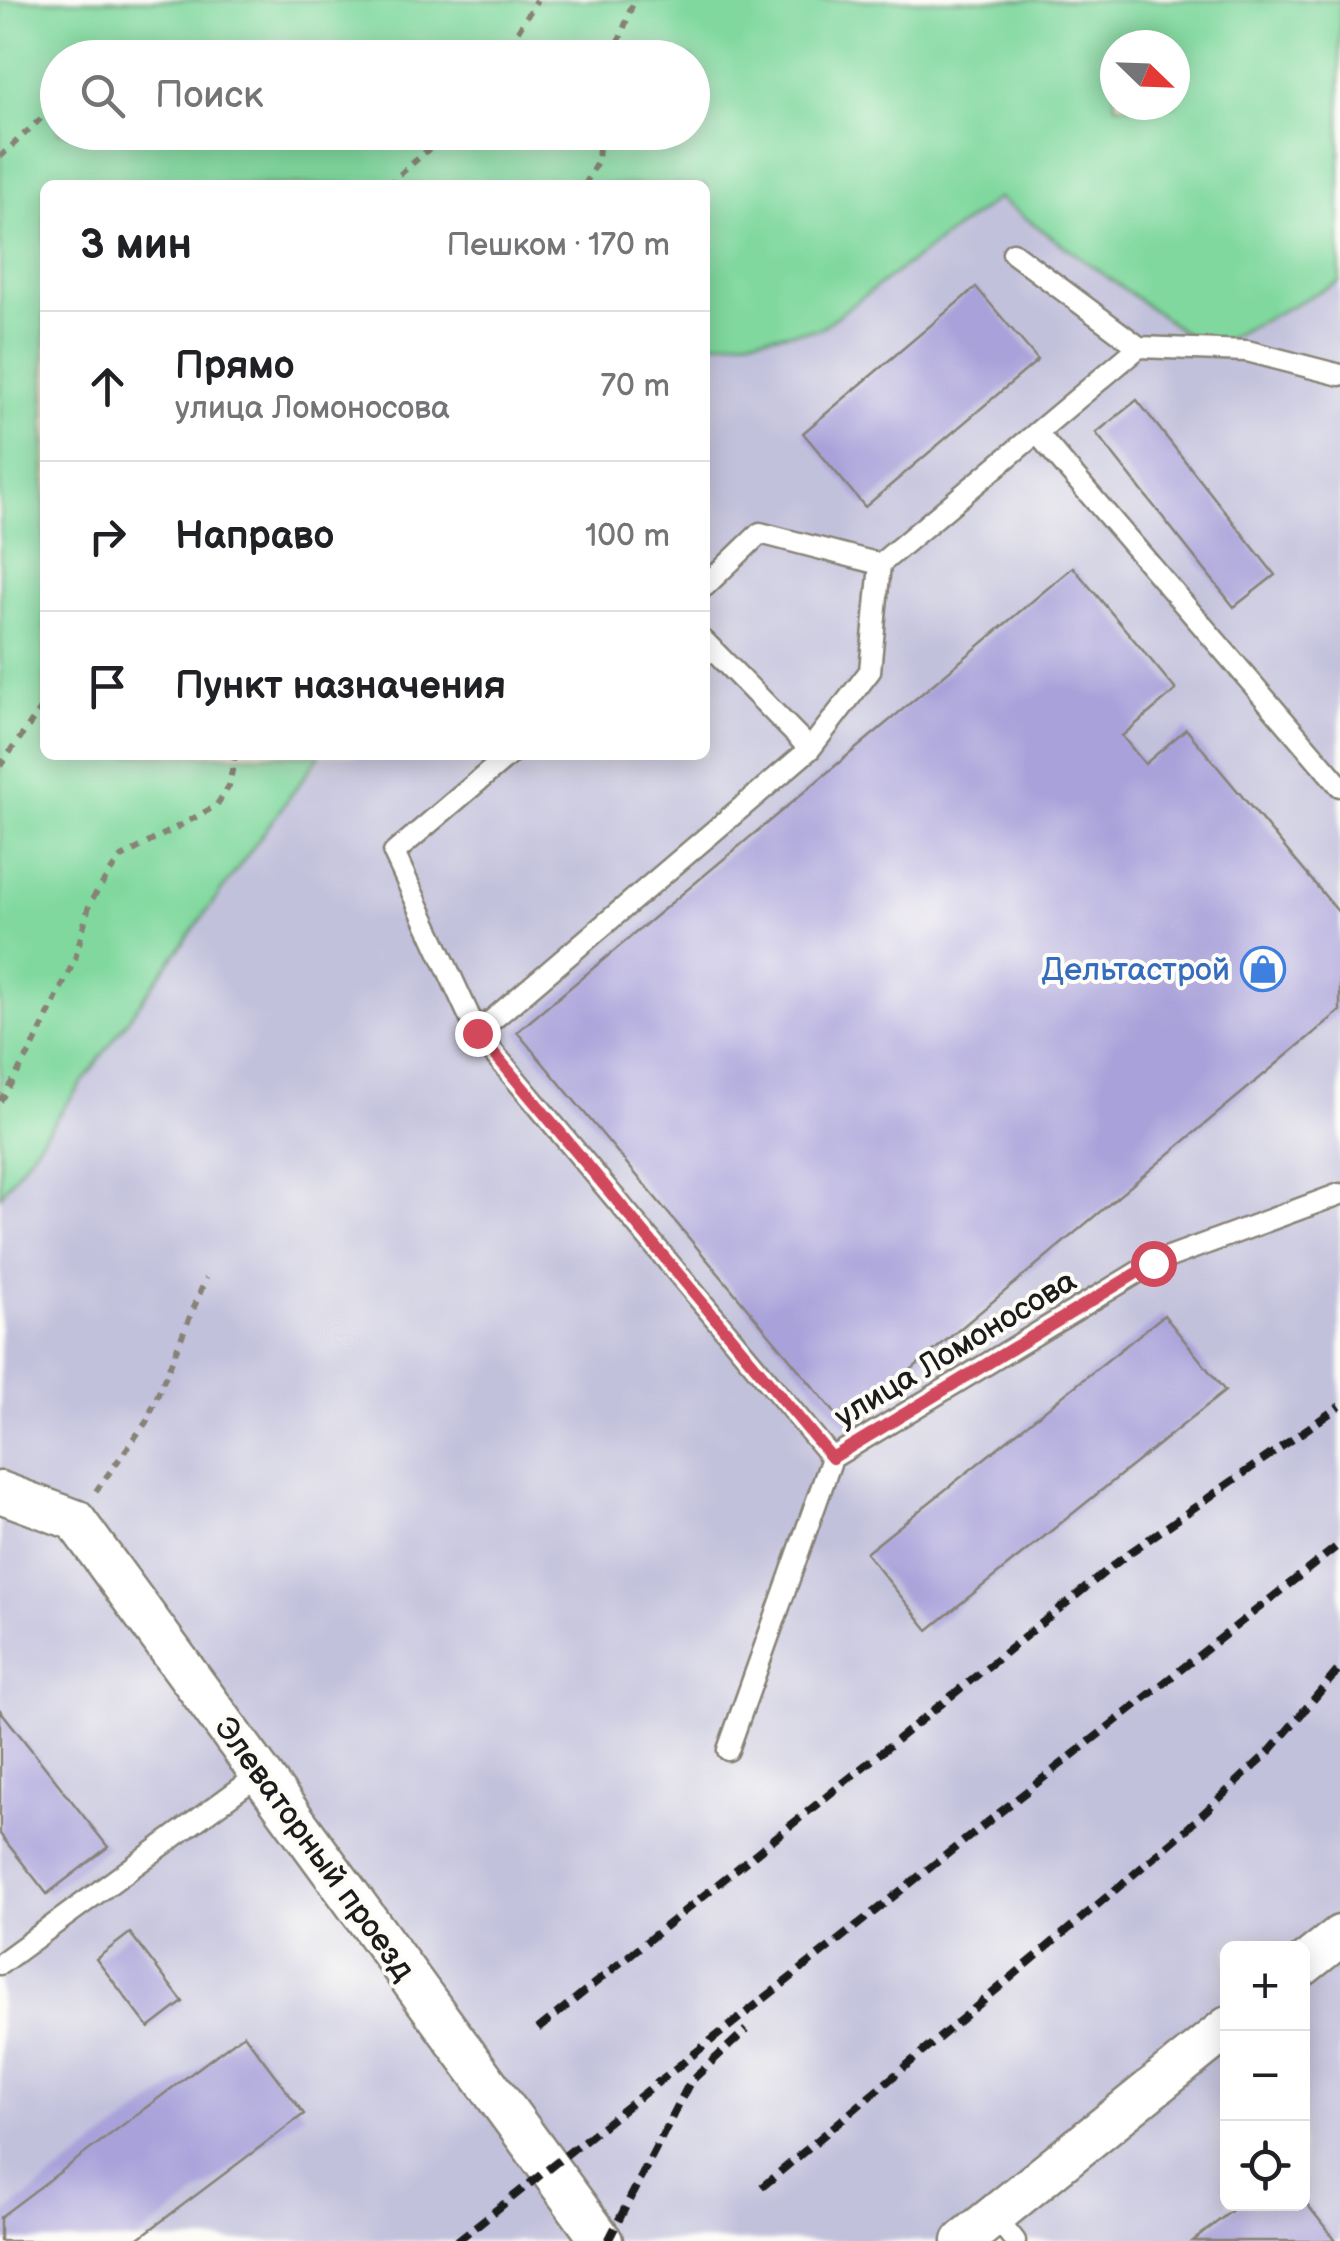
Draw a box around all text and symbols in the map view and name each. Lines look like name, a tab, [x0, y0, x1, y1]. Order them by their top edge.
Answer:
north arrow	[1100, 30, 1190, 120]
search box	[40, 40, 710, 150]
icon: search	[75, 68, 130, 123]
text: Поиск	[155, 73, 263, 118]
text: 3 мин	[80, 220, 192, 271]
text: Пешком · 170 m	[446, 226, 670, 265]
text: Прямо	[175, 344, 294, 389]
icon: ahead	[80, 359, 135, 414]
text: 70 m	[600, 367, 670, 406]
text: улица Ломоносова	[175, 389, 450, 428]
icon: right	[80, 509, 135, 564]
text: Направо	[175, 514, 334, 559]
text: 100 m	[585, 517, 670, 556]
icon: arrive	[80, 659, 135, 714]
text: Пункт назначения	[175, 664, 506, 709]
shop icon: Дельтастрой	[1240, 946, 1286, 992]
place label: Дельтастрой	[1042, 951, 1230, 990]
route end	[455, 1011, 501, 1057]
route start	[1131, 1241, 1177, 1287]
street label: улица Ломоносова	[828, 1262, 1084, 1437]
street label: Элеваторный проезд	[205, 1709, 423, 1988]
map controls	[1220, 1941, 1310, 2211]
button: +	[1220, 1941, 1310, 2031]
button: −	[1220, 2031, 1310, 2121]
button: locate	[1220, 2121, 1310, 2211]

